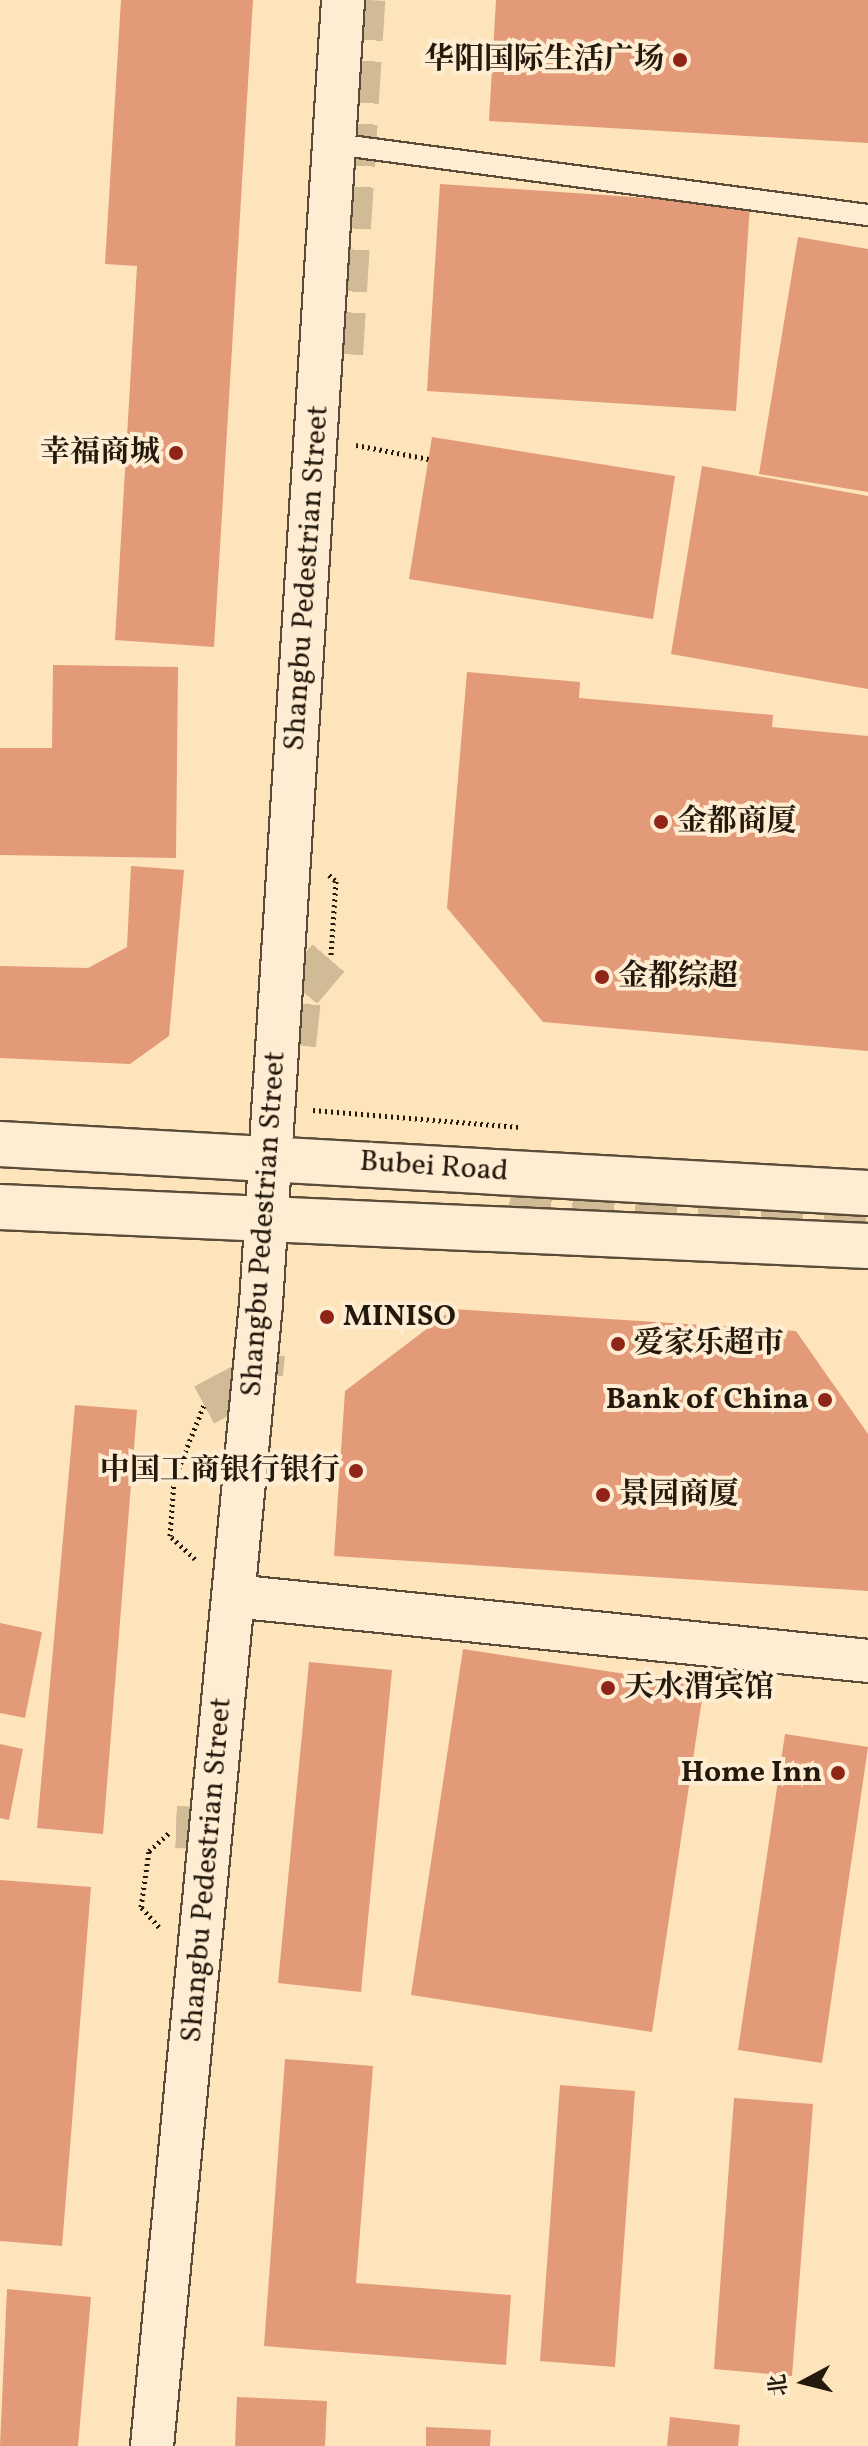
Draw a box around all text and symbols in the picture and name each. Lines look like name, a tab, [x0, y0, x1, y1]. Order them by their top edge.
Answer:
place label: 华阳国际生活广场	[424, 42, 664, 78]
marker: 华阳国际生活广场	[671, 51, 689, 69]
street label: Shangbu Pedestrian Street	[277, 404, 337, 752]
place label: 幸福商城	[40, 435, 160, 471]
marker: 幸福商城	[167, 444, 185, 462]
place label: 金都商厦	[677, 804, 797, 840]
marker: 金都商厦	[652, 813, 670, 831]
place label: 金都综超	[618, 959, 738, 995]
marker: 金都综超	[593, 968, 611, 986]
street label: Shangbu Pedestrian Street	[234, 1050, 294, 1398]
street label: Bubei Road	[358, 1144, 510, 1190]
place label: MINISO	[343, 1299, 456, 1335]
marker: MINISO	[318, 1308, 336, 1326]
place label: 爱家乐超市	[634, 1326, 784, 1362]
marker: 爱家乐超市	[609, 1335, 627, 1353]
place label: Bank of China	[608, 1382, 809, 1418]
marker: Bank of China	[816, 1391, 834, 1409]
place label: 中国工商银行银行	[100, 1453, 340, 1489]
marker: 中国工商银行银行	[347, 1462, 365, 1480]
place label: 景园商厦	[619, 1477, 739, 1513]
marker: 景园商厦	[594, 1486, 612, 1504]
place label: 天水渭宾馆	[624, 1670, 774, 1706]
marker: 天水渭宾馆	[599, 1679, 617, 1697]
street label: Shangbu Pedestrian Street	[174, 1696, 240, 2044]
place label: Home Inn	[681, 1755, 822, 1791]
marker: Home Inn	[829, 1764, 847, 1782]
north arrow	[764, 2342, 844, 2422]
text: 北	[763, 2372, 796, 2398]

